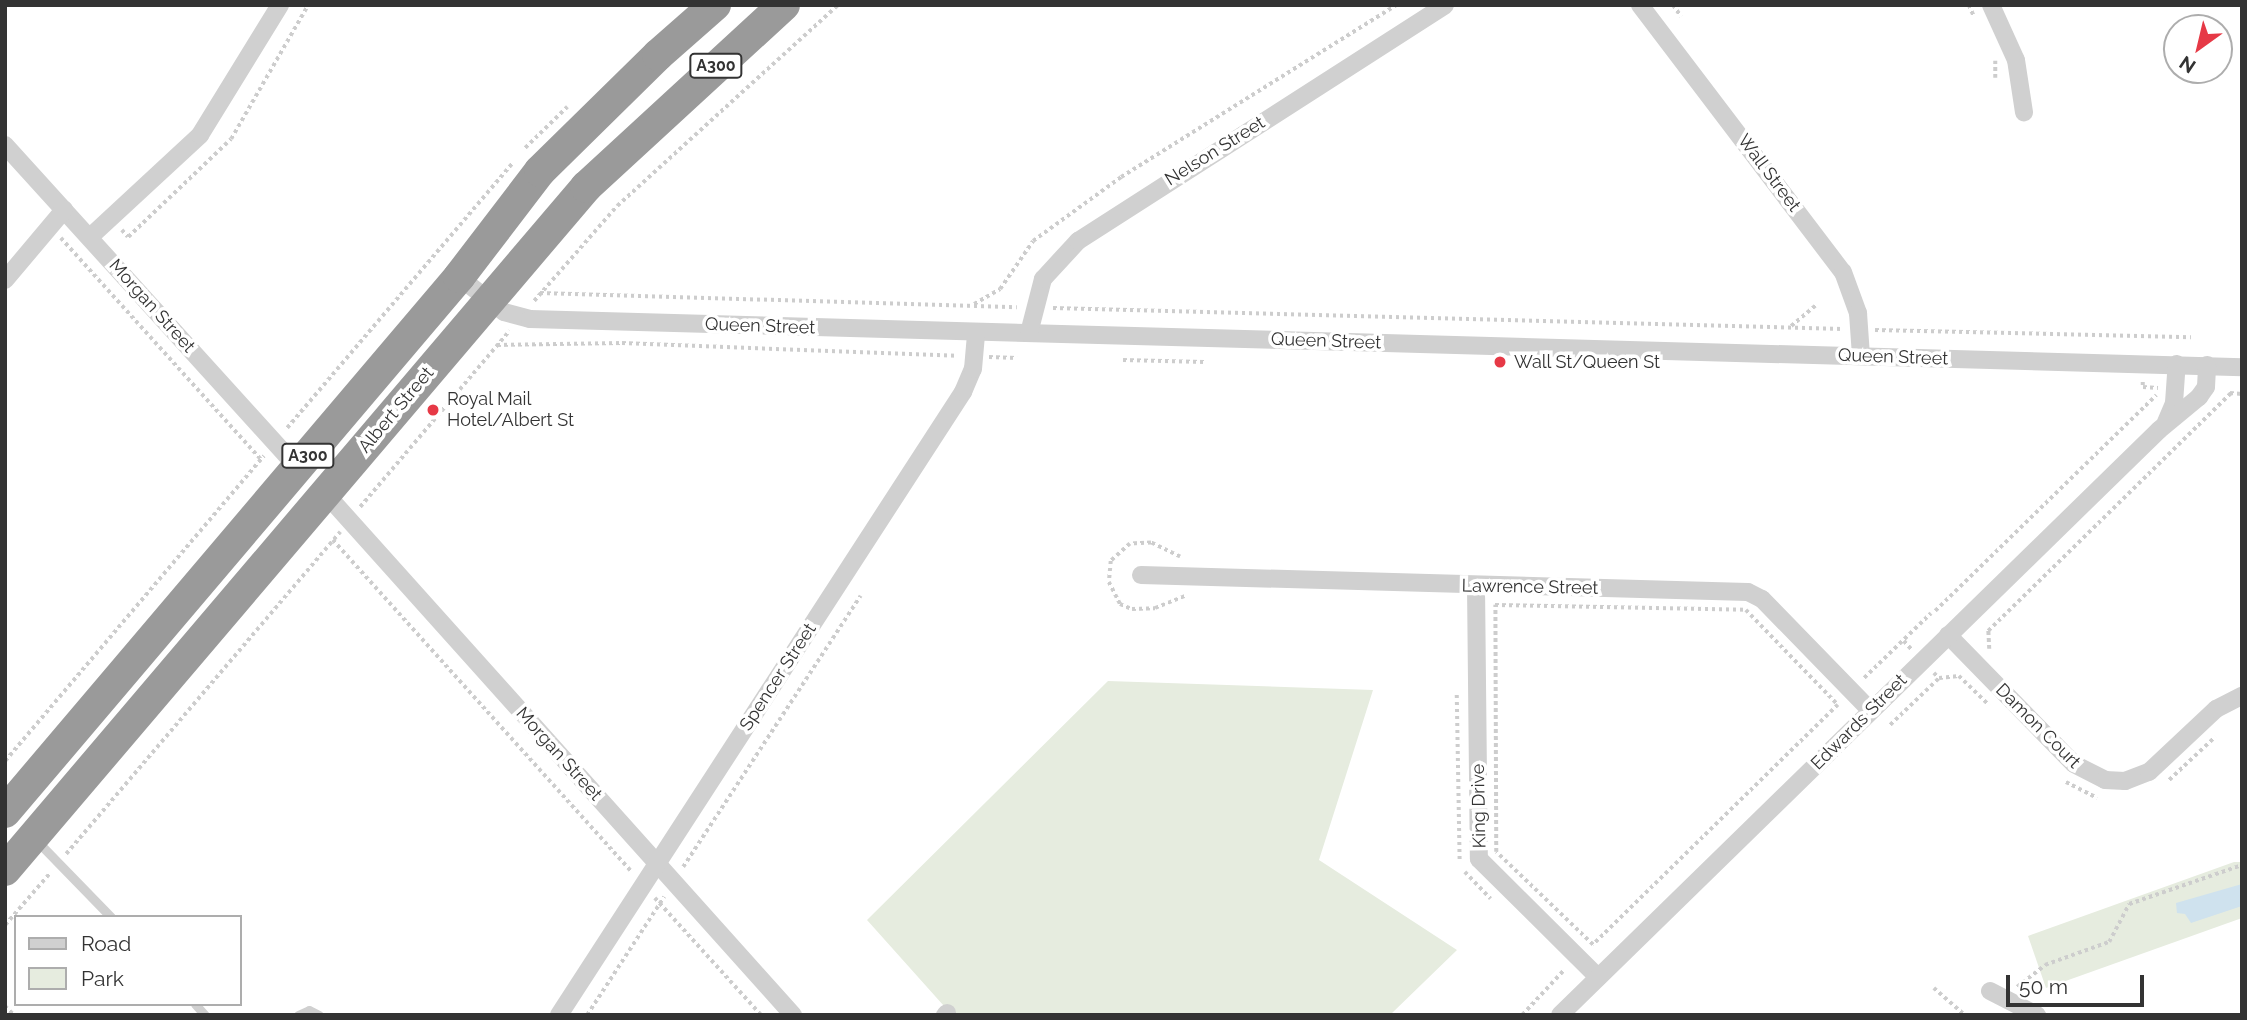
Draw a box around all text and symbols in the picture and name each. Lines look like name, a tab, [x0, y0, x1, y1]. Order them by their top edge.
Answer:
north arrow	[2163, 14, 2233, 84]
text: N	[2175, 52, 2200, 78]
road number: A300	[688, 54, 744, 78]
street label: Nelson Street	[1161, 112, 1269, 190]
street label: Wall Street	[1733, 130, 1805, 216]
street label: Morgan Street	[104, 255, 200, 357]
street label: Queen Street	[705, 313, 815, 339]
street label: Queen Street	[1271, 328, 1381, 354]
street label: Queen Street	[1838, 344, 1948, 370]
place label: Wall St/Queen St	[1514, 351, 1660, 373]
marker: Wall St/Queen St	[1492, 354, 1508, 370]
street label: Albert Street	[354, 363, 438, 457]
place label: Royal Mail Hotel/Albert St	[447, 389, 574, 432]
marker: Royal Mail Hotel/Albert St	[425, 402, 441, 418]
road number: A300	[280, 444, 336, 468]
street label: Lawrence Street	[1462, 575, 1598, 599]
street label: Spencer Street	[735, 619, 821, 735]
street label: Edwards Street	[1807, 670, 1911, 774]
street label: Damon Court	[1991, 679, 2085, 773]
street label: Morgan Street	[511, 703, 607, 805]
street label: King Drive	[1467, 763, 1491, 849]
legend	[14, 915, 242, 1006]
text: Road	[81, 931, 131, 956]
scale bar	[2009, 960, 2147, 1004]
text: Park	[81, 966, 124, 991]
text: 50 m	[2019, 974, 2068, 999]

